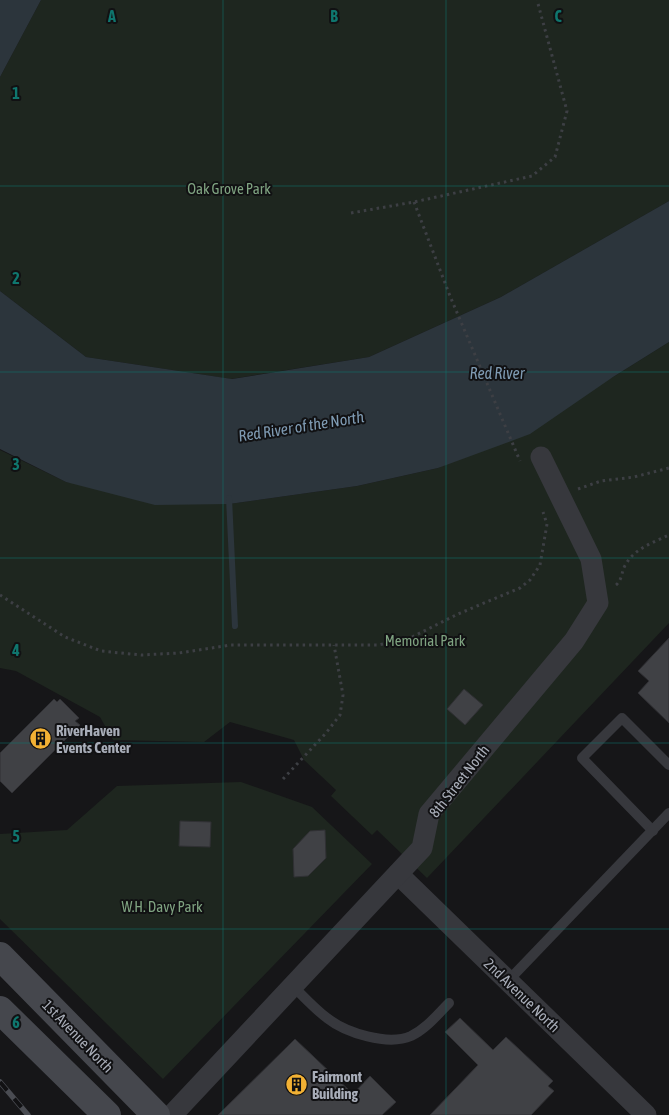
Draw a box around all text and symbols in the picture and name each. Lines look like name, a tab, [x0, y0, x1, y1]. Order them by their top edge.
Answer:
text: A	[107, 7, 116, 25]
text: B	[330, 7, 338, 25]
text: C	[554, 7, 562, 25]
text: 1	[12, 84, 20, 102]
park label: Oak Grove Park	[187, 180, 271, 197]
text: 2	[12, 269, 20, 287]
water label: Red River	[470, 364, 526, 382]
water label: Red River of the North	[237, 407, 365, 445]
text: 3	[12, 455, 20, 473]
park label: Memorial Park	[385, 632, 466, 649]
text: 4	[11, 641, 20, 659]
place label: RiverHaven Events Center	[56, 722, 131, 756]
building icon: RiverHaven Events Center	[28, 727, 52, 751]
street label: 8th Street North	[425, 741, 493, 821]
text: 5	[12, 827, 20, 845]
park label: W.H. Davy Park	[121, 898, 203, 915]
street label: 2nd Avenue North	[481, 955, 563, 1035]
street label: 1st Avenue North	[39, 996, 117, 1076]
text: 6	[12, 1013, 20, 1031]
place label: Fairmont Building	[312, 1068, 363, 1102]
building icon: Fairmont Building	[284, 1073, 308, 1097]

